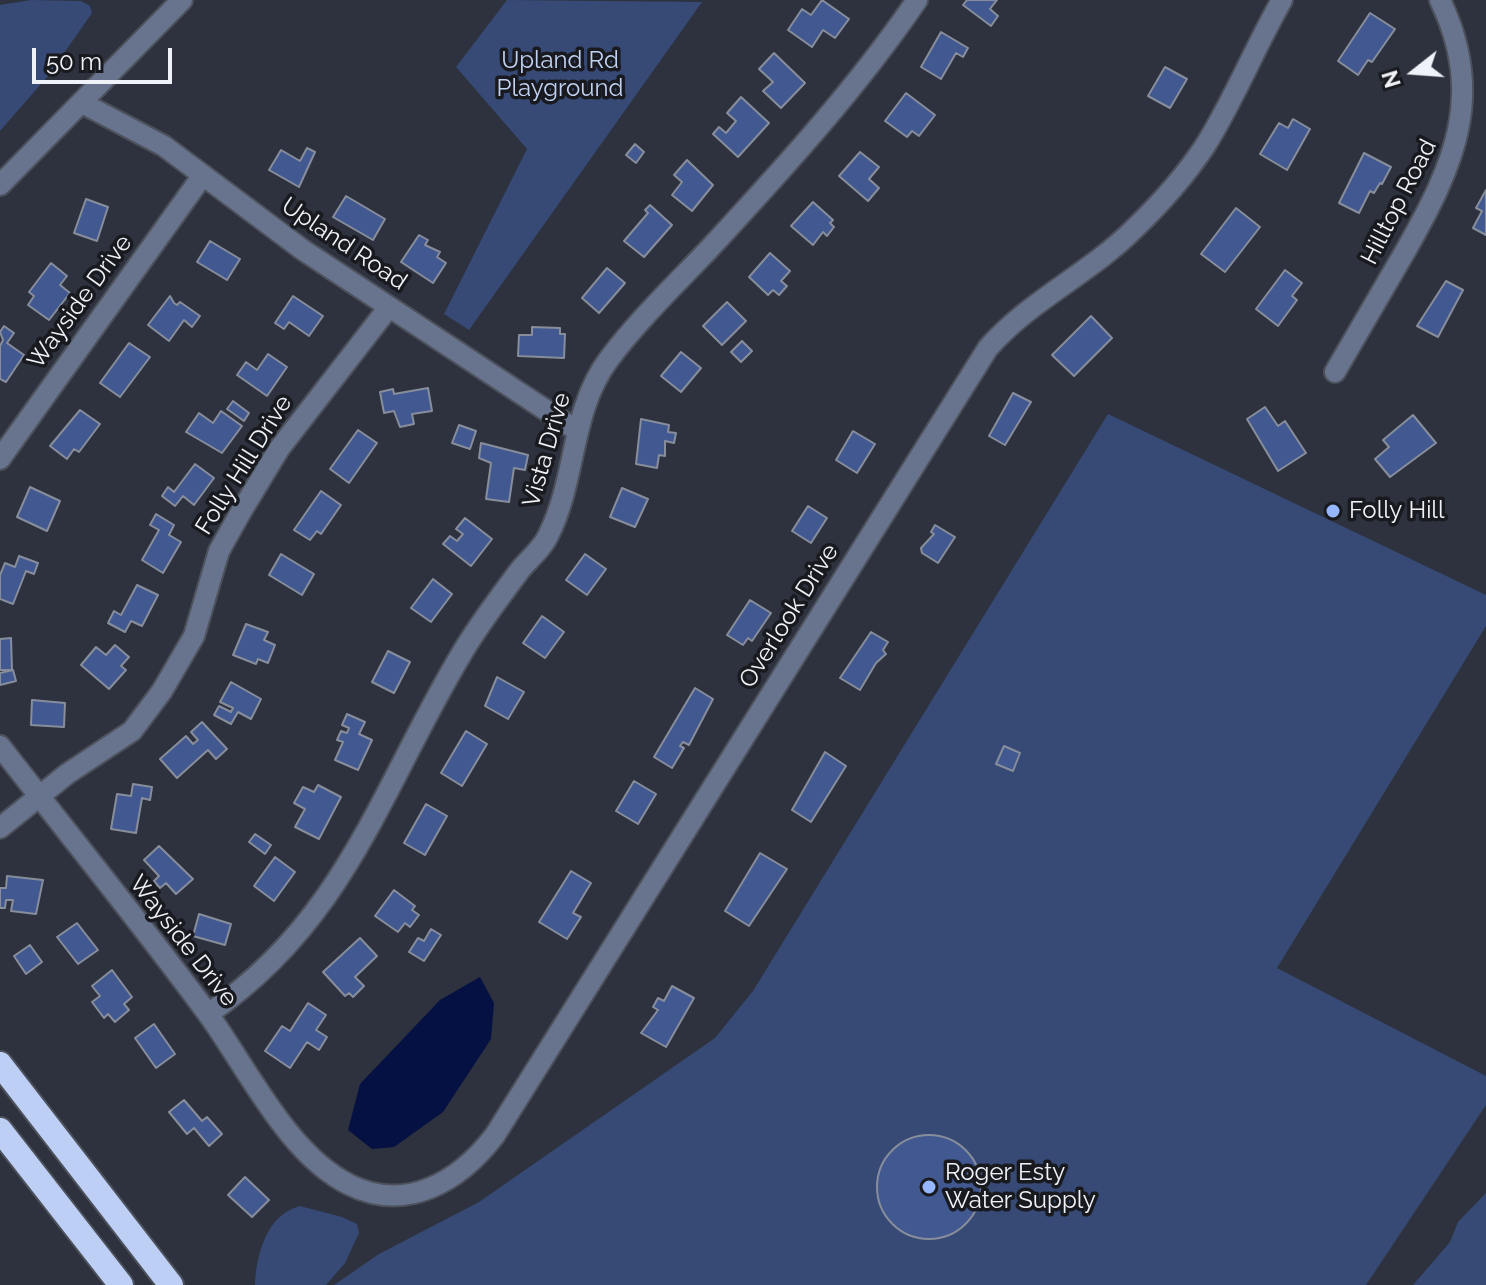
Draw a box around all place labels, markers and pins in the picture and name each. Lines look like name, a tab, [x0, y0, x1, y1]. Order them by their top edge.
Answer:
place label: Folly Hill	[1349, 497, 1444, 525]
marker: Folly Hill	[1324, 502, 1342, 520]
place label: Roger Esty Water Supply	[945, 1159, 1096, 1215]
marker: Roger Esty Water Supply	[920, 1178, 938, 1196]

